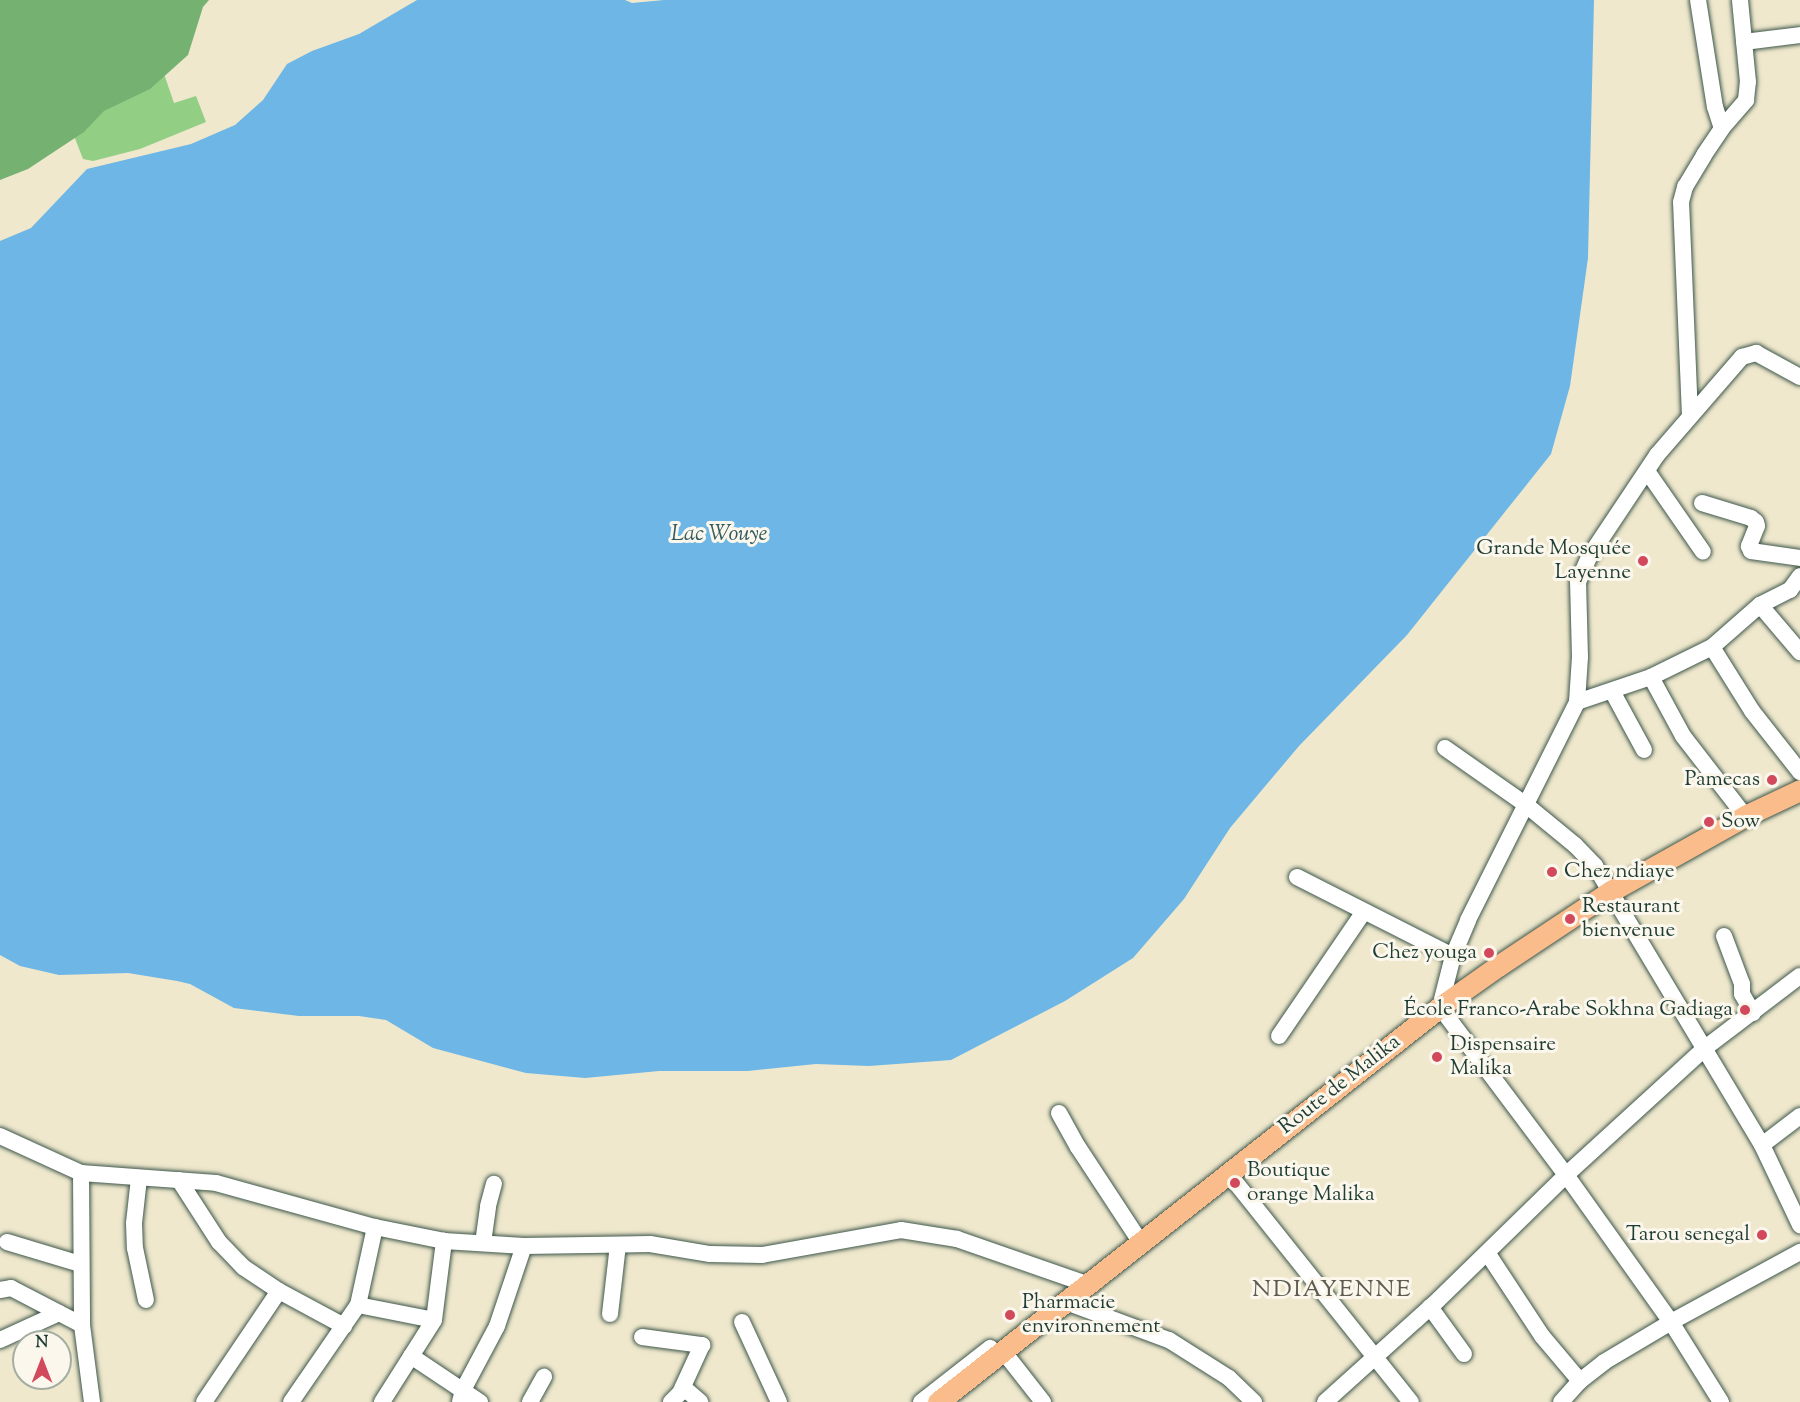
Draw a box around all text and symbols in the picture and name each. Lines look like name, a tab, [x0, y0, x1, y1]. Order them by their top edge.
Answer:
water label: Lac Wouye	[671, 523, 767, 549]
place label: Grande Mosquée Layenne	[1476, 536, 1631, 586]
marker: Grande Mosquée Layenne	[1636, 554, 1650, 568]
place label: Pamecas	[1684, 767, 1760, 793]
marker: Pamecas	[1765, 773, 1779, 787]
place label: Sow	[1721, 809, 1760, 835]
marker: Sow	[1702, 815, 1716, 829]
place label: Chez ndiaye	[1564, 859, 1675, 885]
marker: Chez ndiaye	[1545, 865, 1559, 879]
place label: Restaurant bienvenue	[1582, 894, 1680, 944]
marker: Restaurant bienvenue	[1563, 912, 1577, 926]
place label: Chez youga	[1372, 940, 1477, 966]
marker: Chez youga	[1482, 946, 1496, 960]
place label: École Franco-Arabe Sokhna Gadiaga	[1404, 997, 1733, 1023]
marker: École Franco-Arabe Sokhna Gadiaga	[1738, 1003, 1752, 1017]
street label: Route de Malika	[1274, 1030, 1406, 1140]
place label: Dispensaire Malika	[1450, 1032, 1556, 1082]
marker: Dispensaire Malika	[1428, 1048, 1446, 1066]
place label: Boutique orange Malika	[1247, 1158, 1375, 1208]
marker: Boutique orange Malika	[1228, 1176, 1242, 1190]
place label: Tarou senegal	[1626, 1222, 1750, 1248]
marker: Tarou senegal	[1755, 1228, 1769, 1242]
district label: NDIAYENNE	[1252, 1277, 1412, 1305]
place label: Pharmacie environnement	[1022, 1290, 1161, 1340]
marker: Pharmacie environnement	[1003, 1308, 1017, 1322]
north arrow	[12, 1330, 72, 1390]
text: N	[36, 1332, 48, 1355]

